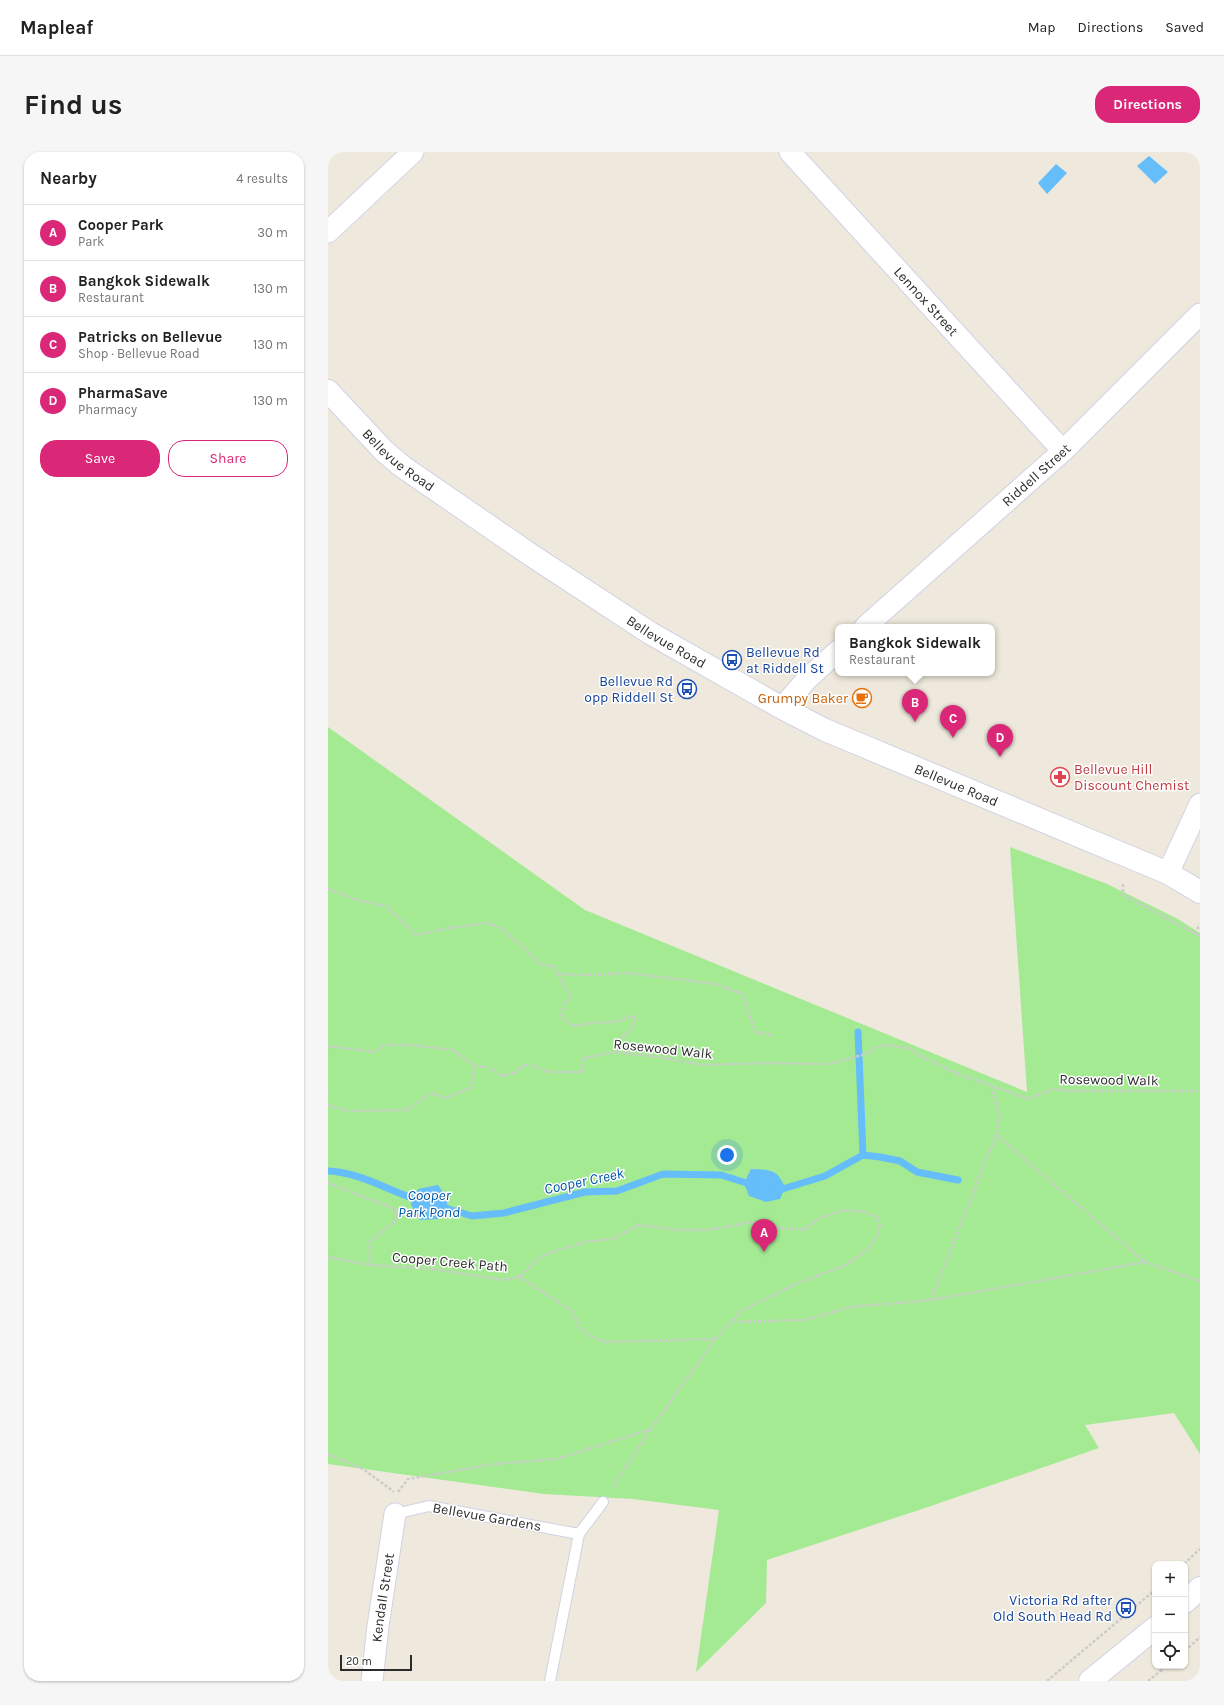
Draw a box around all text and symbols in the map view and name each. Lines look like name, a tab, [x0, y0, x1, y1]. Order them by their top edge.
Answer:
text: Mapleaf	[20, 17, 93, 39]
text: Map	[1028, 19, 1056, 36]
text: Directions	[1078, 19, 1143, 36]
text: Saved	[1165, 19, 1204, 36]
button: Directions	[1095, 86, 1200, 123]
text: Find us	[24, 88, 123, 121]
text: Nearby	[40, 168, 97, 188]
text: 4 results	[236, 171, 288, 186]
text: Cooper Park	[78, 216, 164, 234]
text: A	[49, 225, 57, 240]
text: 30 m	[257, 225, 288, 240]
text: Park	[78, 234, 104, 249]
street label: Lennox Street	[890, 263, 962, 339]
text: Bangkok Sidewalk	[78, 272, 210, 290]
text: B	[49, 281, 57, 296]
text: 130 m	[253, 281, 288, 296]
text: Restaurant	[78, 290, 144, 305]
text: Patricks on Bellevue	[78, 328, 222, 346]
text: C	[49, 337, 57, 352]
text: 130 m	[253, 337, 288, 352]
text: Shop · Bellevue Road	[78, 346, 200, 361]
text: PharmaSave	[78, 384, 168, 402]
text: D	[49, 393, 57, 408]
text: 130 m	[253, 393, 288, 408]
text: Pharmacy	[78, 402, 137, 417]
street label: Bellevue Road	[359, 425, 438, 495]
button: Save	[40, 440, 160, 477]
button: Share	[168, 440, 288, 477]
street label: Riddell Street	[998, 440, 1074, 510]
street label: Bellevue Road	[623, 612, 709, 672]
popup	[835, 624, 995, 676]
text: Bangkok Sidewalk	[849, 634, 981, 652]
place label: Bellevue Rd at Riddell St	[746, 644, 824, 677]
bus stop icon: Bellevue Rd at Riddell St	[721, 649, 743, 671]
text: Restaurant	[849, 652, 915, 667]
place label: Bellevue Rd opp Riddell St	[584, 673, 673, 706]
bus stop icon: Bellevue Rd opp Riddell St	[676, 678, 698, 700]
cafe icon: Grumpy Baker	[851, 687, 873, 709]
pin: B	[902, 689, 928, 722]
place label: Grumpy Baker	[758, 690, 849, 707]
pin: C	[940, 705, 966, 738]
pin: D	[987, 724, 1013, 757]
street label: Bellevue Road	[912, 760, 1001, 810]
place label: Bellevue Hill Discount Chemist	[1074, 761, 1189, 794]
pharmacy icon: Bellevue Hill Discount Chemist	[1049, 766, 1071, 788]
street label: Rosewood Walk	[613, 1035, 713, 1063]
street label: Rosewood Walk	[1059, 1071, 1159, 1089]
your location	[717, 1145, 737, 1165]
water label: Cooper Creek	[542, 1164, 626, 1198]
water label: Cooper Park Pond	[398, 1186, 460, 1221]
pin: A	[751, 1219, 777, 1252]
street label: Cooper Creek Path	[391, 1248, 509, 1276]
street label: Bellevue Gardens	[431, 1499, 543, 1535]
street label: Kendall Street	[368, 1552, 397, 1643]
map controls	[1152, 1561, 1188, 1669]
button: +	[1152, 1561, 1188, 1597]
place label: Victoria Rd after Old South Head Rd	[993, 1592, 1113, 1625]
bus stop icon: Victoria Rd after Old South Head Rd	[1115, 1597, 1137, 1619]
button: −	[1152, 1597, 1188, 1633]
button: locate	[1152, 1633, 1188, 1669]
scale bar	[340, 1653, 412, 1672]
text: 20 m	[346, 1655, 372, 1668]

